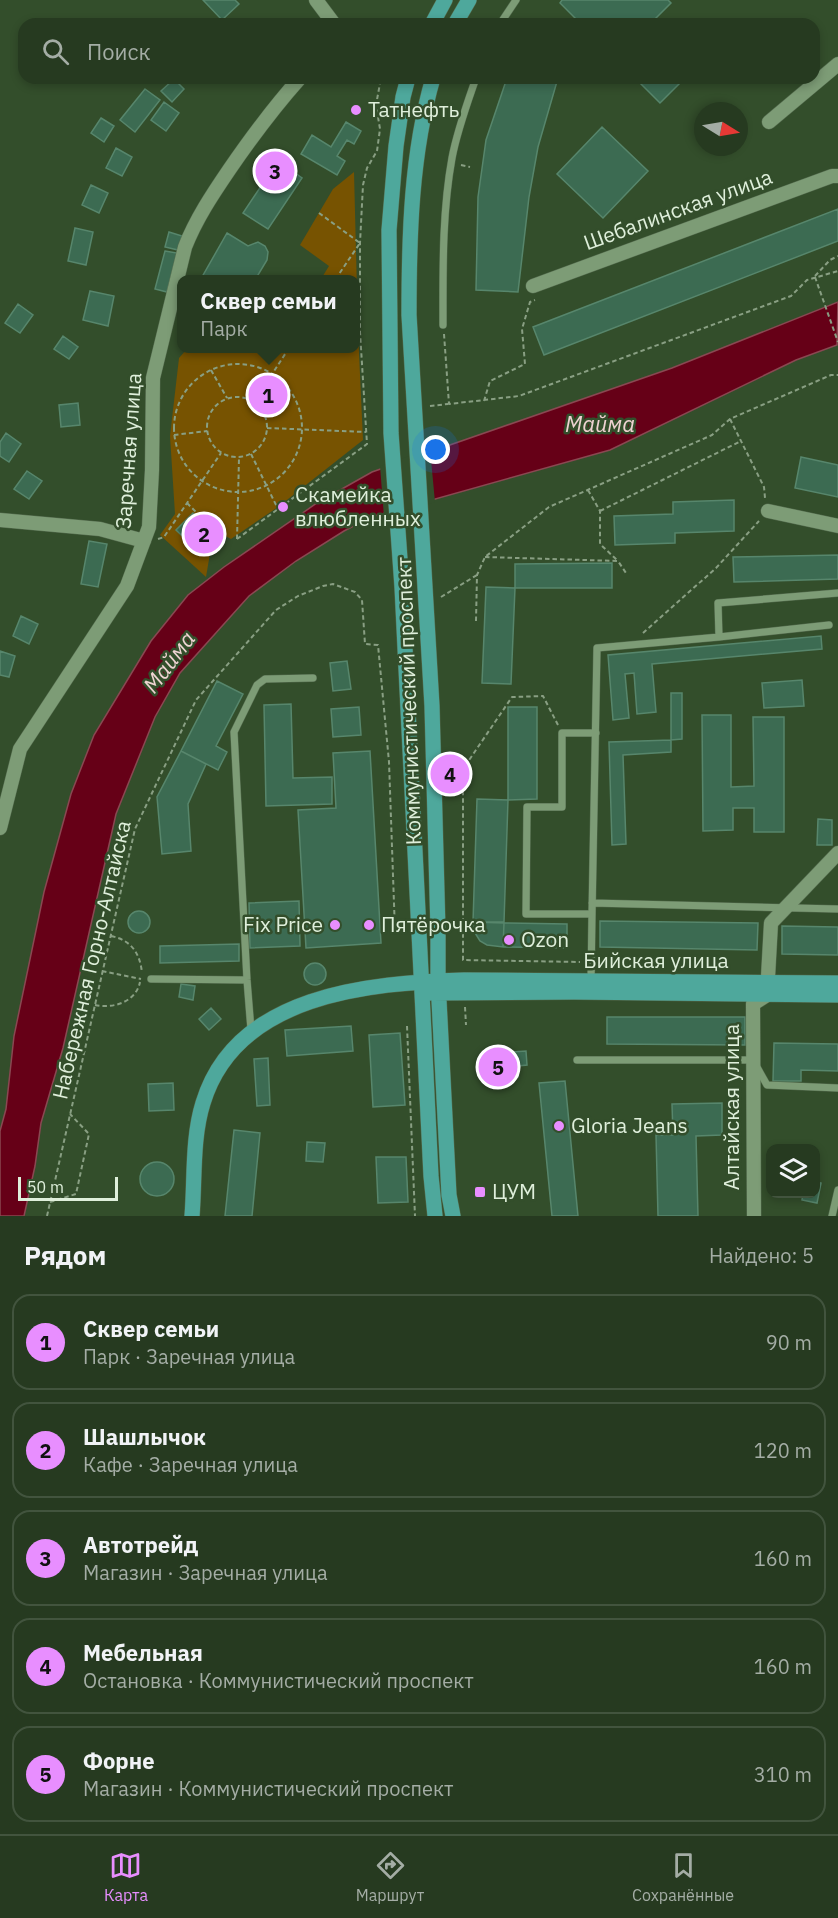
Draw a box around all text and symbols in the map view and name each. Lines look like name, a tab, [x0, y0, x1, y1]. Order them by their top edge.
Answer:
search box	[18, 18, 820, 84]
icon: search	[39, 35, 72, 68]
text: Поиск	[87, 37, 151, 66]
place label: Татнефть	[368, 95, 460, 123]
north arrow	[694, 102, 748, 156]
marker: Татнефть	[349, 103, 363, 117]
pin: 3	[256, 148, 294, 194]
street label: Шебалинская улица	[579, 162, 776, 256]
popup	[177, 275, 360, 353]
text: Сквер семьи	[200, 286, 337, 315]
text: Парк	[200, 315, 247, 342]
street label: Заречная улица	[109, 372, 147, 530]
pin: 1	[248, 372, 288, 418]
water label: Майма	[565, 409, 635, 438]
your location	[421, 435, 450, 464]
place label: Скамейка влюбленных	[295, 480, 421, 532]
marker: Скамейка влюбленных	[276, 500, 290, 514]
pin: 2	[184, 512, 224, 556]
street label: Коммунистический проспект	[389, 556, 427, 846]
water label: Майма	[136, 625, 201, 698]
pin: 4	[430, 752, 470, 796]
street label: Набережная Горно-Алтайска	[45, 818, 137, 1102]
place label: Fix Price	[243, 910, 323, 938]
place label: Пятёрочка	[381, 910, 486, 938]
marker: Fix Price	[328, 918, 342, 932]
marker: Пятёрочка	[362, 918, 376, 932]
place label: Ozon	[521, 925, 569, 953]
marker: Ozon	[502, 933, 516, 947]
street label: Бийская улица	[583, 946, 729, 974]
street label: Алтайская улица	[717, 1024, 745, 1190]
pin: 5	[478, 1044, 518, 1090]
place label: Gloria Jeans	[571, 1111, 688, 1139]
marker: Gloria Jeans	[552, 1119, 566, 1133]
map controls	[766, 1144, 820, 1198]
button: layers	[766, 1144, 820, 1198]
scale bar	[18, 1174, 118, 1202]
text: 50 m	[27, 1177, 64, 1197]
place label: ЦУМ	[492, 1177, 536, 1205]
marker: ЦУМ	[473, 1185, 487, 1199]
text: Рядом	[24, 1238, 106, 1272]
text: Найдено: 5	[709, 1242, 814, 1269]
text: Сквер семьи	[83, 1314, 219, 1343]
text: 1	[40, 1329, 52, 1356]
text: 90 m	[766, 1329, 812, 1356]
text: Парк · Заречная улица	[83, 1343, 295, 1370]
text: Шашлычок	[83, 1422, 206, 1451]
text: 2	[40, 1437, 52, 1464]
text: 120 m	[754, 1437, 812, 1464]
text: Кафе · Заречная улица	[83, 1451, 298, 1478]
text: Автотрейд	[83, 1530, 198, 1559]
text: 3	[40, 1545, 52, 1572]
text: 160 m	[754, 1545, 812, 1572]
text: Магазин · Заречная улица	[83, 1559, 328, 1586]
text: Мебельная	[83, 1638, 203, 1667]
text: 4	[40, 1653, 52, 1680]
text: 160 m	[754, 1653, 812, 1680]
text: Остановка · Коммунистический проспект	[83, 1667, 474, 1694]
text: Форне	[83, 1746, 155, 1775]
text: 5	[40, 1761, 52, 1788]
text: 310 m	[754, 1761, 812, 1788]
text: Магазин · Коммунистический проспект	[83, 1775, 453, 1802]
tab: Карта	[104, 1849, 148, 1905]
tab: Маршрут	[356, 1849, 424, 1905]
tab: Сохранённые	[632, 1849, 734, 1905]

